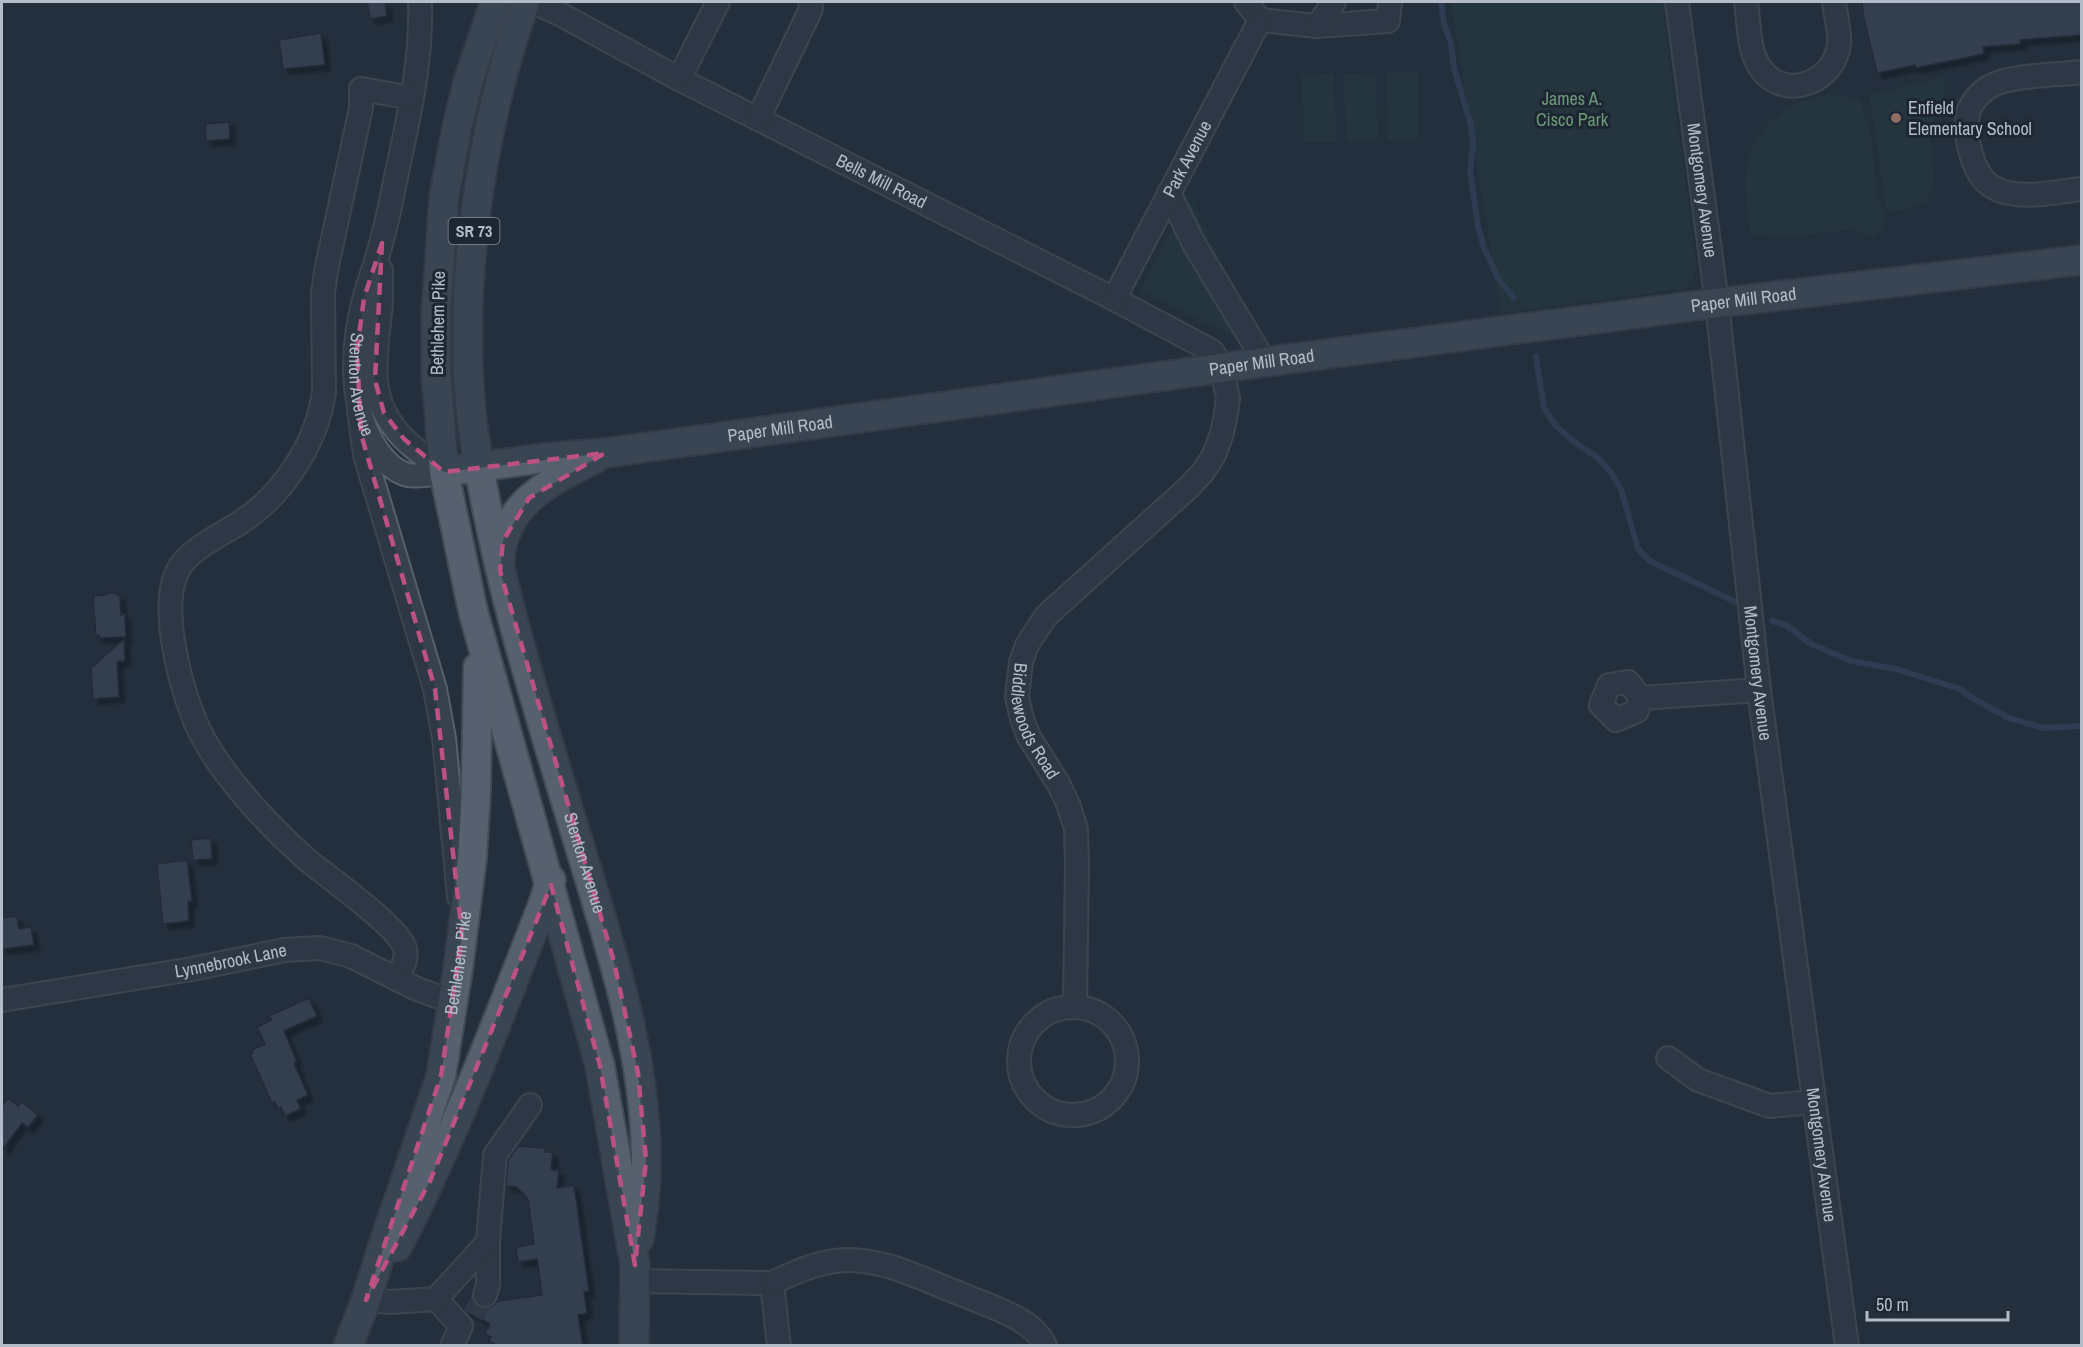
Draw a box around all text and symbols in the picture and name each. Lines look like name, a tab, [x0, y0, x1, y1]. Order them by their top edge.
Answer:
park label: James A. Cisco Park	[1536, 86, 1609, 132]
place label: Enfield Elementary School	[1908, 95, 2032, 141]
marker: Enfield Elementary School	[1889, 111, 1903, 125]
street label: Park Avenue	[1156, 116, 1217, 202]
street label: Montgomery Avenue	[1681, 122, 1724, 259]
street label: Bells Mill Road	[832, 148, 931, 214]
road number: SR 73	[448, 218, 500, 244]
street label: Bethlehem Pike	[424, 271, 451, 375]
street label: Paper Mill Road	[1689, 281, 1798, 318]
street label: Stenton Avenue	[343, 332, 380, 440]
street label: Paper Mill Road	[1207, 343, 1316, 382]
street label: Paper Mill Road	[726, 409, 834, 448]
street label: Montgomery Avenue	[1738, 605, 1779, 742]
street label: Biddlewoods Road	[1005, 662, 1066, 784]
street label: Stenton Avenue	[558, 809, 612, 916]
street label: Bethlehem Pike	[438, 910, 477, 1016]
street label: Lynnebrook Lane	[173, 937, 289, 984]
street label: Montgomery Avenue	[1800, 1086, 1843, 1224]
scale bar	[1867, 1284, 2008, 1322]
text: 50 m	[1876, 1292, 1909, 1317]

